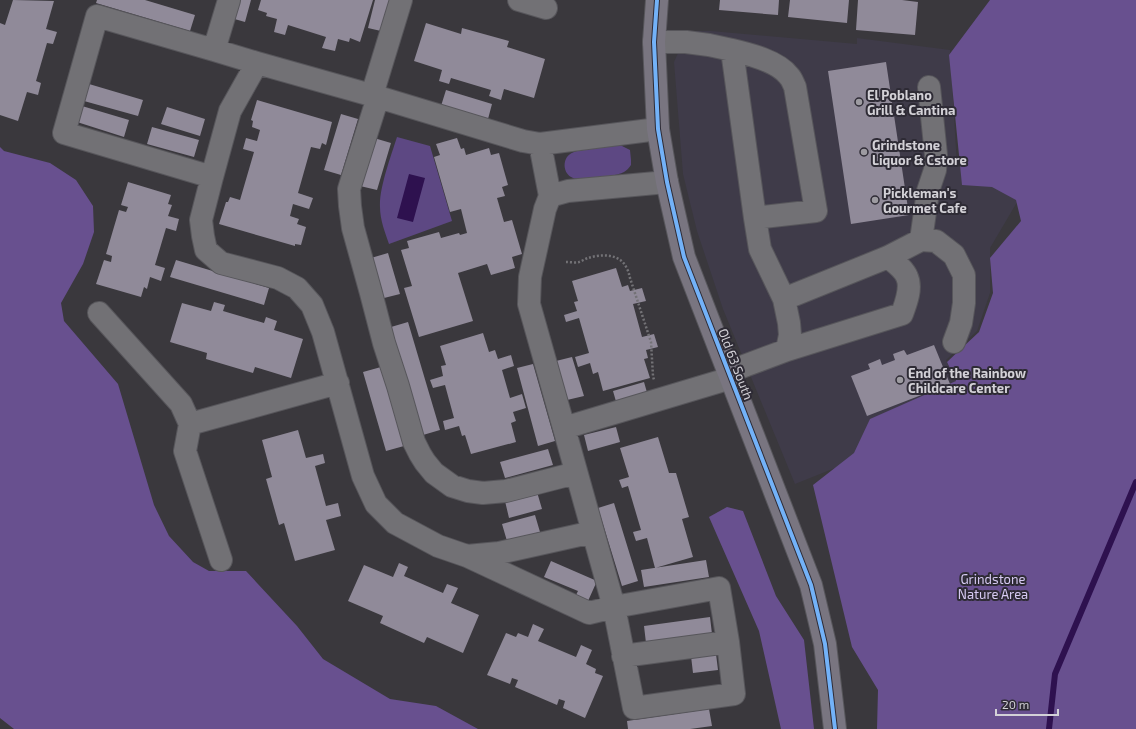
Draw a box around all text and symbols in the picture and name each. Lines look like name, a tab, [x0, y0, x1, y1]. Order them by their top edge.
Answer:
place label: El Poblano Grill & Cantina	[867, 87, 955, 118]
marker: El Poblano Grill & Cantina	[854, 97, 864, 107]
place label: Grindstone Liquor & Cstore	[872, 137, 967, 168]
marker: Grindstone Liquor & Cstore	[859, 147, 869, 157]
place label: Pickleman's Gourmet Cafe	[883, 185, 967, 216]
marker: Pickleman's Gourmet Cafe	[870, 195, 880, 205]
street label: Old 63 South	[715, 326, 757, 402]
place label: End of the Rainbow Childcare Center	[908, 365, 1026, 396]
marker: End of the Rainbow Childcare Center	[895, 375, 905, 385]
park label: Grindstone Nature Area	[958, 571, 1028, 602]
scale bar	[996, 691, 1058, 717]
text: 20 m	[1002, 697, 1029, 711]

